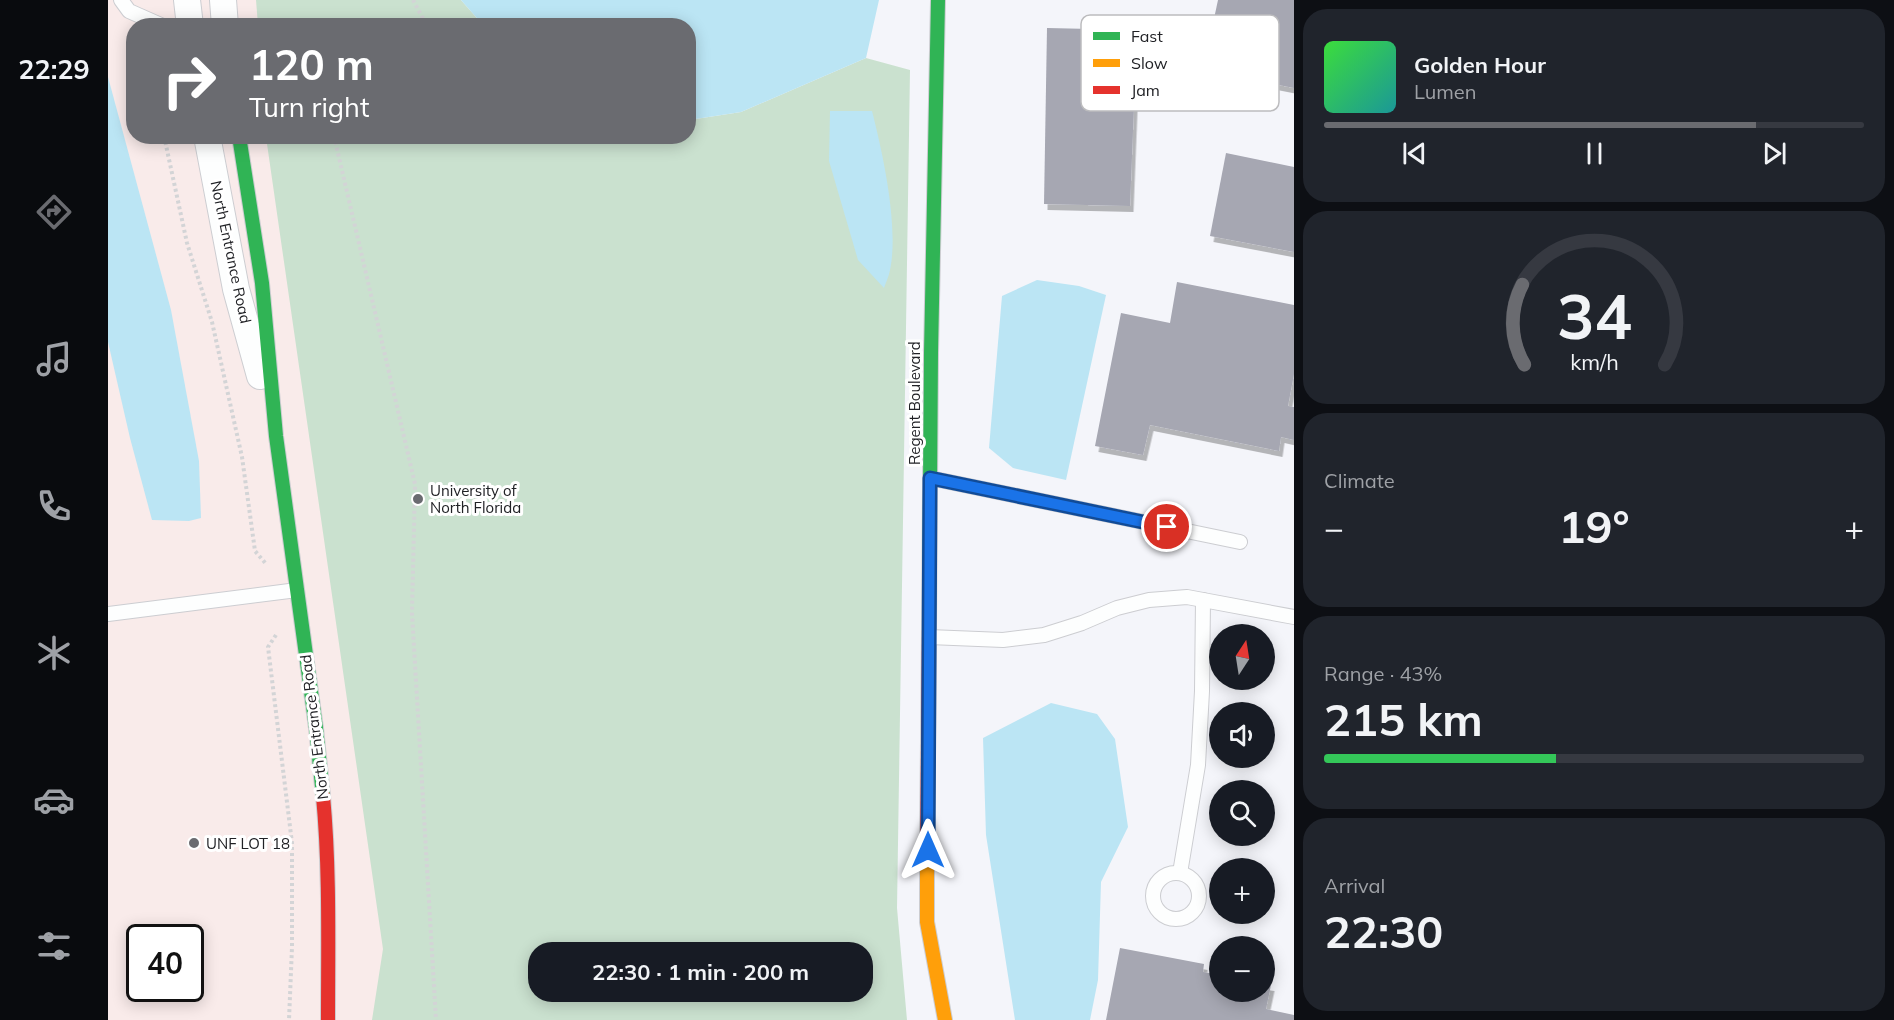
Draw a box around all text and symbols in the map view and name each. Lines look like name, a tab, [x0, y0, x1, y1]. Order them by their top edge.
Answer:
legend	[1081, 15, 1279, 111]
text: Fast	[1131, 26, 1163, 46]
text: 120 m	[249, 38, 374, 91]
icon: right	[150, 42, 228, 120]
text: Golden Hour	[1414, 51, 1546, 79]
text: 22:29	[18, 52, 90, 86]
text: Slow	[1131, 53, 1168, 73]
text: Lumen	[1414, 79, 1476, 104]
text: Jam	[1131, 80, 1160, 100]
text: Turn right	[249, 90, 369, 124]
icon: previous	[1398, 137, 1431, 170]
icon: pause	[1578, 137, 1611, 170]
icon: next	[1758, 137, 1791, 170]
street label: North Entrance Road	[207, 179, 255, 325]
icon: directions	[33, 191, 75, 233]
text: 34	[1557, 276, 1631, 355]
icon: music	[33, 338, 75, 380]
street label: Regent Boulevard	[905, 341, 924, 465]
text: km/h	[1570, 348, 1618, 375]
text: Climate	[1324, 468, 1395, 493]
place label: University of North Florida	[430, 481, 521, 517]
icon: phone	[33, 485, 75, 527]
marker: University of North Florida	[411, 492, 425, 506]
text: 19°	[1558, 498, 1630, 554]
pin	[1141, 501, 1192, 552]
text: −	[1324, 507, 1344, 548]
text: +	[1844, 507, 1864, 548]
icon: arrive	[1150, 510, 1183, 543]
north arrow	[1209, 624, 1275, 690]
map controls	[1209, 624, 1275, 1002]
icon: climate	[33, 632, 75, 674]
street label: North Entrance Road	[296, 654, 332, 800]
text: Range · 43%	[1324, 661, 1442, 686]
text: 215 km	[1324, 691, 1483, 747]
button: sound	[1209, 702, 1275, 768]
icon: car	[33, 779, 75, 821]
button: search	[1209, 780, 1275, 846]
position arrow	[896, 818, 960, 882]
place label: UNF LOT 18	[206, 834, 290, 853]
marker: UNF LOT 18	[187, 836, 201, 850]
button: +	[1209, 858, 1275, 924]
text: Arrival	[1324, 873, 1385, 898]
text: 22:30	[1324, 903, 1443, 959]
speed limit sign: 40	[126, 924, 204, 1002]
icon: filters	[33, 925, 75, 967]
button: −	[1209, 936, 1275, 1002]
text: 22:30 · 1 min · 200 m	[592, 958, 809, 986]

